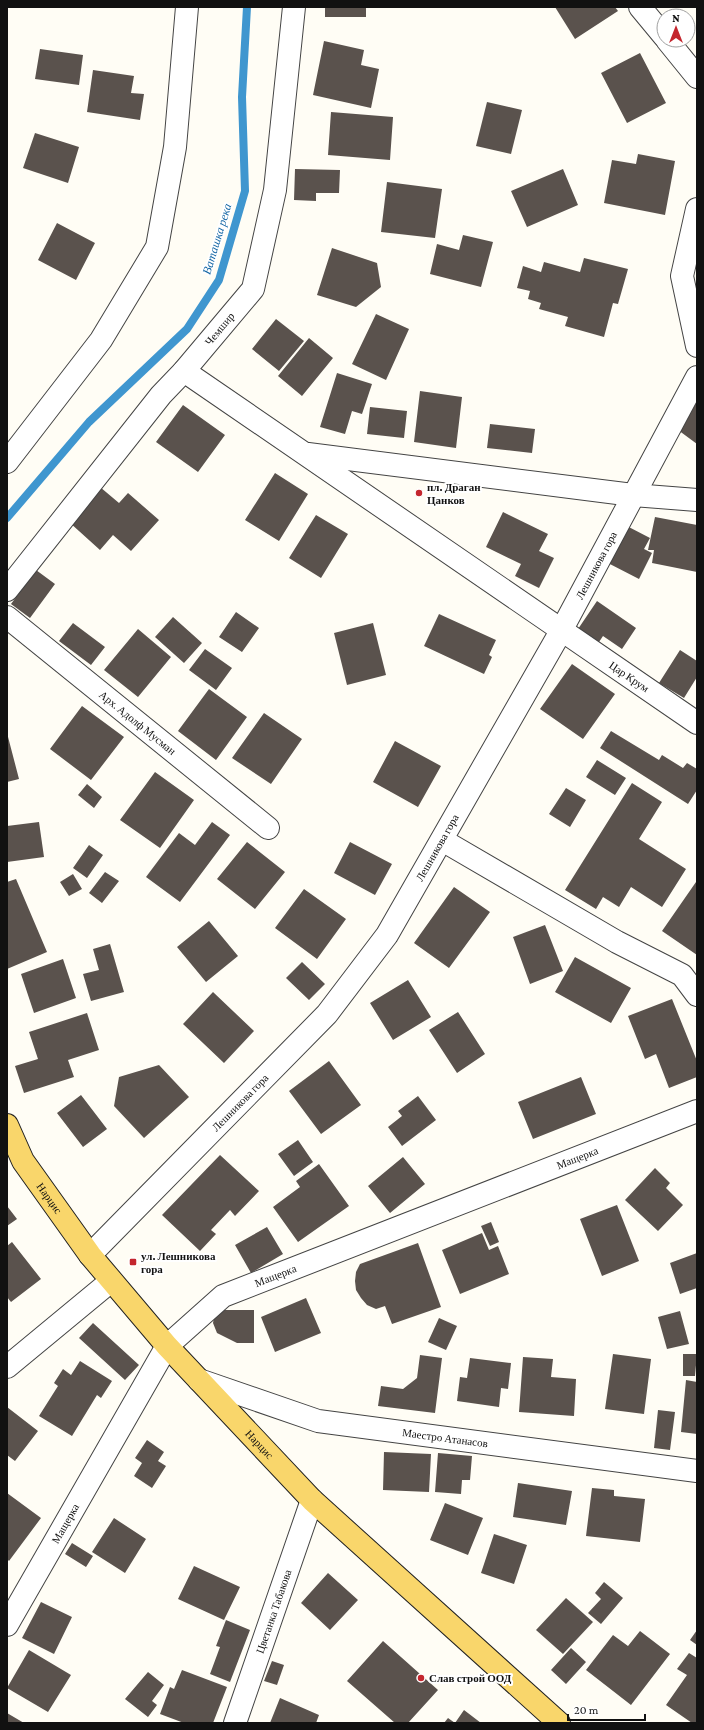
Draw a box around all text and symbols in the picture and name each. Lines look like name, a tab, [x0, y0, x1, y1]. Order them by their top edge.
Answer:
north arrow	[656, 8, 696, 48]
text: N	[672, 12, 680, 24]
water label: Ваташка река	[200, 202, 234, 276]
street label: Чемшир	[202, 310, 237, 347]
place label: пл. Драган Цанков	[427, 481, 481, 506]
marker: пл. Драган Цанков	[414, 488, 424, 498]
street label: Лешникова гора	[573, 529, 619, 601]
street label: Цар Крум	[607, 659, 651, 694]
street label: Арх. Адолф Мусман	[97, 688, 178, 757]
street label: Лешникова гора	[413, 812, 461, 883]
street label: Лешникова гора	[209, 1071, 271, 1133]
street label: Мащерка	[555, 1144, 600, 1171]
street label: Нарцис	[34, 1180, 65, 1216]
place label: ул. Лешникова гора	[141, 1250, 216, 1275]
marker: ул. Лешникова гора	[128, 1257, 138, 1267]
street label: Мащерка	[253, 1262, 298, 1289]
street label: Маестро Атанасов	[401, 1426, 489, 1449]
street label: Нарцис	[243, 1427, 276, 1461]
street label: Мащерка	[49, 1502, 81, 1545]
street label: Цветанка Табакова	[253, 1568, 294, 1655]
place label: Слав строй ООД	[429, 1672, 512, 1684]
marker: Слав строй ООД	[416, 1673, 426, 1683]
scale bar	[568, 1696, 645, 1722]
text: 20 m	[574, 1703, 599, 1717]

